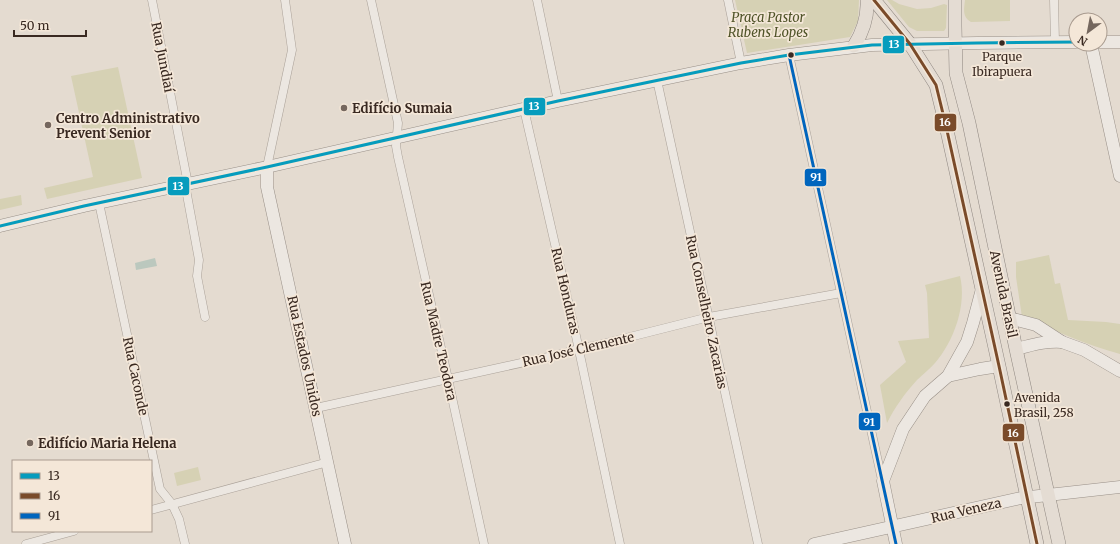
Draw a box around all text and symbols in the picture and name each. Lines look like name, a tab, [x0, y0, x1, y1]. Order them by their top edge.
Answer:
park label: Praça Pastor Rubens Lopes	[728, 9, 809, 41]
scale bar	[14, 12, 86, 38]
north arrow	[1068, 12, 1108, 52]
text: 50 m	[20, 18, 49, 33]
street label: Rua Jundiaí	[147, 20, 178, 95]
text: N	[1075, 32, 1090, 49]
line badge: 13	[882, 35, 905, 54]
text: 13	[888, 37, 900, 51]
marker: Parque Ibirapuera	[997, 38, 1007, 48]
place label: Parque Ibirapuera	[972, 49, 1033, 79]
unlabelled marker	[786, 50, 796, 60]
line badge: 13	[523, 97, 546, 116]
text: 13	[528, 99, 540, 113]
place label: Edifício Sumaia	[352, 100, 452, 117]
marker: Edifício Sumaia	[339, 103, 349, 113]
place label: Centro Administrativo Prevent Senior	[56, 110, 200, 142]
line badge: 16	[934, 113, 957, 132]
text: 16	[939, 115, 951, 129]
marker: Centro Administrativo Prevent Senior	[43, 120, 53, 130]
line badge: 91	[804, 168, 827, 187]
text: 91	[810, 170, 822, 184]
line badge: 13	[167, 176, 190, 196]
text: 13	[172, 179, 184, 193]
street label: Rua Conselheiro Zacarias	[682, 234, 731, 391]
street label: Rua Honduras	[547, 246, 584, 336]
street label: Avenida Brasil	[986, 248, 1021, 339]
street label: Rua Madre Teodora	[417, 280, 461, 402]
street label: Rua Estados Unidos	[283, 294, 326, 418]
street label: Rua José Clemente	[520, 328, 636, 371]
street label: Rua Caconde	[119, 335, 152, 417]
place label: Avenida Brasil, 258	[1013, 390, 1074, 420]
marker: Avenida Brasil, 258	[1002, 399, 1012, 409]
line badge: 91	[858, 412, 881, 431]
text: 91	[863, 415, 875, 429]
line badge: 16	[1002, 423, 1025, 442]
text: 16	[1007, 426, 1019, 440]
place label: Edifício Maria Helena	[38, 435, 176, 452]
marker: Edifício Maria Helena	[25, 438, 35, 448]
legend	[12, 460, 152, 532]
text: 13	[48, 468, 60, 483]
text: 16	[48, 488, 60, 503]
street label: Rua Veneza	[929, 494, 1003, 527]
text: 91	[48, 508, 61, 523]

